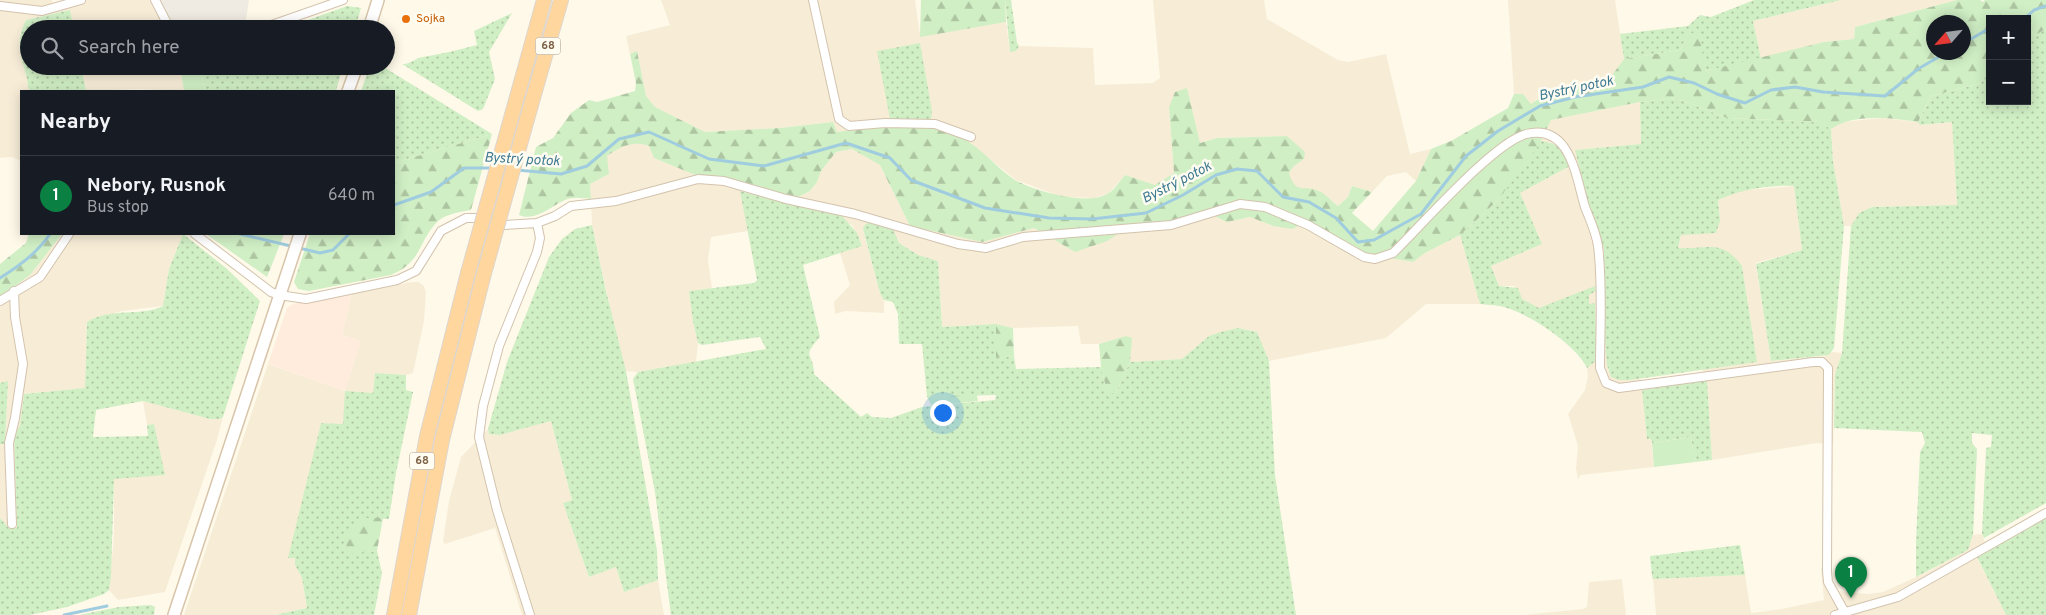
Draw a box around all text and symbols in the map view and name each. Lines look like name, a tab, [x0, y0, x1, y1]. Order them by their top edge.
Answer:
place label: Sojka	[416, 11, 445, 27]
marker: Sojka	[400, 13, 412, 25]
north arrow	[1926, 15, 1971, 60]
map controls	[1986, 15, 2031, 105]
button: +	[1986, 15, 2031, 60]
search box	[20, 20, 395, 75]
icon: search	[38, 34, 66, 62]
text: Search here	[78, 36, 180, 60]
road number: 68	[536, 37, 560, 54]
button: −	[1986, 60, 2031, 105]
water label: Bystrý potok	[1537, 73, 1616, 105]
text: Nearby	[40, 109, 111, 136]
water label: Bystrý potok	[484, 150, 561, 171]
water label: Bystrý potok	[1139, 158, 1215, 208]
text: Nebory, Rusnok	[87, 174, 226, 198]
text: 1	[53, 186, 59, 206]
text: 640 m	[328, 186, 375, 206]
text: Bus stop	[87, 198, 149, 218]
your location	[930, 400, 956, 426]
road number: 68	[410, 452, 434, 470]
pin: 1	[1835, 557, 1867, 598]

